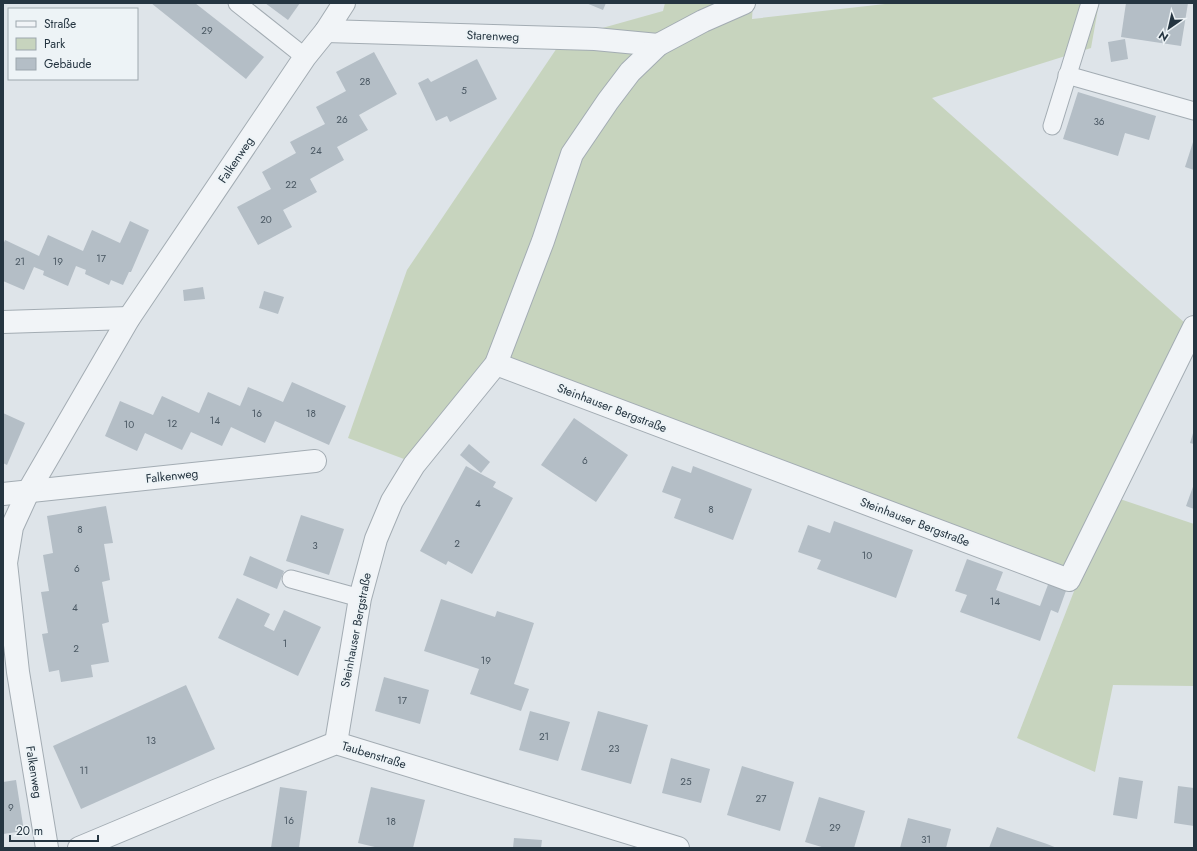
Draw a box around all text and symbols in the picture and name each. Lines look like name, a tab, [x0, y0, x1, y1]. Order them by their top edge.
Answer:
legend	[8, 8, 138, 80]
north arrow	[1149, 8, 1189, 48]
text: Straße	[44, 15, 76, 33]
house number: 29	[201, 23, 213, 38]
street label: Starenweg	[466, 26, 520, 46]
text: N	[1155, 27, 1172, 45]
text: Park	[44, 35, 66, 53]
text: Gebäude	[44, 55, 91, 73]
house number: 28	[359, 74, 371, 89]
house number: 5	[461, 83, 467, 98]
house number: 26	[336, 112, 348, 127]
house number: 36	[1093, 114, 1105, 129]
street label: Falkenweg	[214, 133, 258, 187]
house number: 24	[310, 143, 322, 158]
house number: 22	[285, 177, 297, 192]
house number: 20	[260, 212, 272, 227]
house number: 17	[96, 251, 107, 266]
house number: 21	[15, 254, 25, 269]
house number: 19	[53, 254, 63, 269]
street label: Steinhauser Bergstraße	[554, 379, 670, 437]
house number: 16	[252, 406, 262, 421]
house number: 18	[306, 406, 316, 421]
house number: 14	[210, 413, 220, 428]
house number: 12	[167, 416, 177, 431]
house number: 10	[124, 417, 134, 432]
house number: 6	[582, 453, 588, 468]
street label: Falkenweg	[145, 464, 199, 488]
street label: Steinhauser Bergstraße	[857, 493, 973, 551]
house number: 4	[475, 496, 481, 511]
house number: 8	[708, 502, 714, 517]
house number: 8	[77, 522, 83, 537]
house number: 2	[454, 536, 460, 551]
house number: 3	[312, 538, 318, 553]
house number: 10	[862, 548, 872, 563]
house number: 6	[74, 561, 80, 576]
street label: Steinhauser Bergstraße	[336, 571, 376, 689]
house number: 14	[990, 594, 1000, 609]
house number: 4	[72, 600, 78, 615]
house number: 1	[283, 636, 287, 651]
house number: 2	[73, 641, 79, 656]
house number: 19	[481, 653, 491, 668]
house number: 17	[397, 693, 408, 708]
house number: 21	[539, 729, 549, 744]
house number: 13	[146, 733, 157, 748]
street label: Taubenstraße	[340, 737, 408, 773]
house number: 23	[608, 741, 620, 756]
street label: Falkenweg	[21, 745, 47, 799]
house number: 11	[80, 763, 89, 778]
house number: 25	[680, 774, 692, 789]
house number: 27	[756, 791, 767, 806]
house number: 9	[8, 800, 14, 815]
house number: 16	[284, 813, 294, 828]
house number: 18	[386, 814, 396, 829]
scale bar	[10, 817, 98, 843]
house number: 29	[829, 820, 841, 835]
text: 20 m	[16, 822, 43, 840]
house number: 31	[921, 832, 931, 847]

